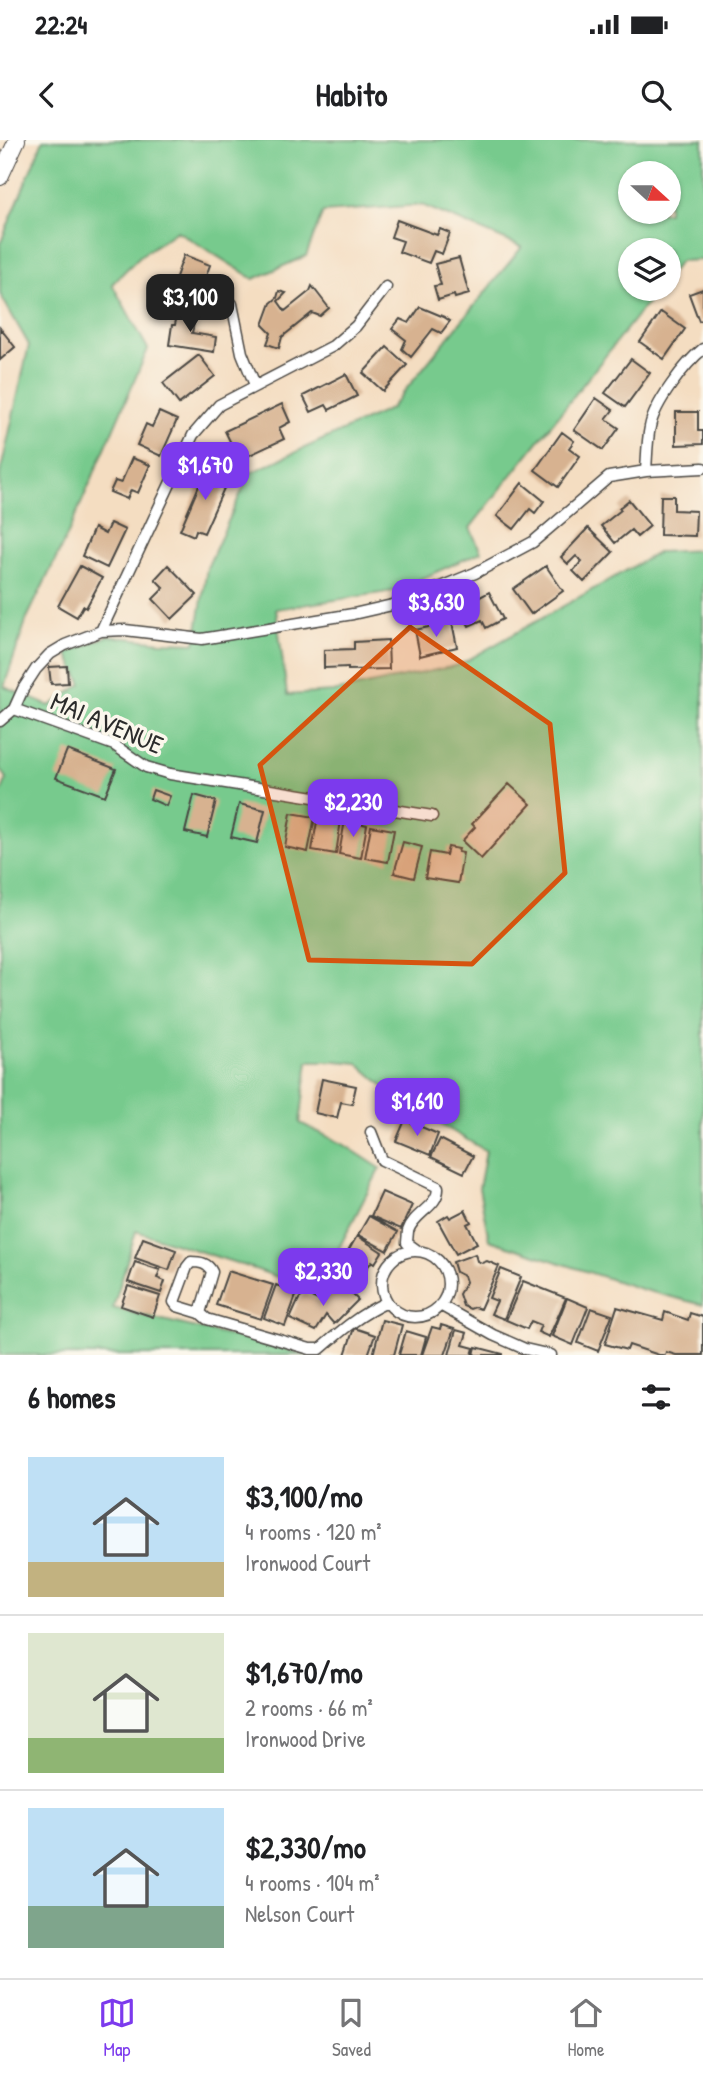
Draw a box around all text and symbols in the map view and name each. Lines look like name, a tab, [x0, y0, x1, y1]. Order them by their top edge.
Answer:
text: 22:24	[35, 7, 87, 42]
text: Habito	[316, 73, 387, 116]
icon: back	[28, 76, 66, 114]
icon: search	[637, 76, 675, 114]
north arrow	[618, 161, 681, 224]
map controls	[618, 161, 681, 301]
button: layers	[618, 238, 681, 301]
pin: $3,100	[133, 274, 247, 334]
text: $3,100	[162, 281, 218, 312]
pin: $1,670	[148, 442, 262, 502]
text: $1,670	[177, 449, 233, 480]
pin: $3,630	[379, 580, 493, 639]
text: $3,630	[408, 586, 464, 617]
street label: MAI AVENUE	[46, 683, 169, 762]
pin: $2,230	[296, 780, 410, 839]
text: $2,230	[324, 786, 382, 817]
pin: $1,610	[360, 1079, 474, 1138]
text: $1,610	[391, 1085, 443, 1116]
pin: $2,330	[266, 1248, 380, 1308]
text: $2,330	[294, 1255, 352, 1286]
text: 6 homes	[28, 1377, 115, 1417]
icon: filters	[637, 1378, 675, 1416]
text: $3,100/mo	[245, 1476, 363, 1516]
icon: home	[84, 1485, 168, 1569]
text: 4 rooms · 120 m²	[245, 1516, 382, 1547]
text: Ironwood Court	[245, 1547, 370, 1578]
text: $1,670/mo	[245, 1652, 363, 1692]
icon: home	[84, 1661, 168, 1745]
text: 2 rooms · 66 m²	[245, 1692, 373, 1723]
text: Ironwood Drive	[245, 1723, 366, 1754]
text: $2,330/mo	[245, 1827, 366, 1867]
icon: home	[84, 1836, 168, 1920]
text: 4 rooms · 104 m²	[245, 1867, 379, 1898]
text: Nelson Court	[245, 1898, 354, 1929]
tab: Map	[98, 1994, 136, 2062]
tab: Saved	[332, 1994, 371, 2062]
tab: Home	[567, 1994, 605, 2062]

